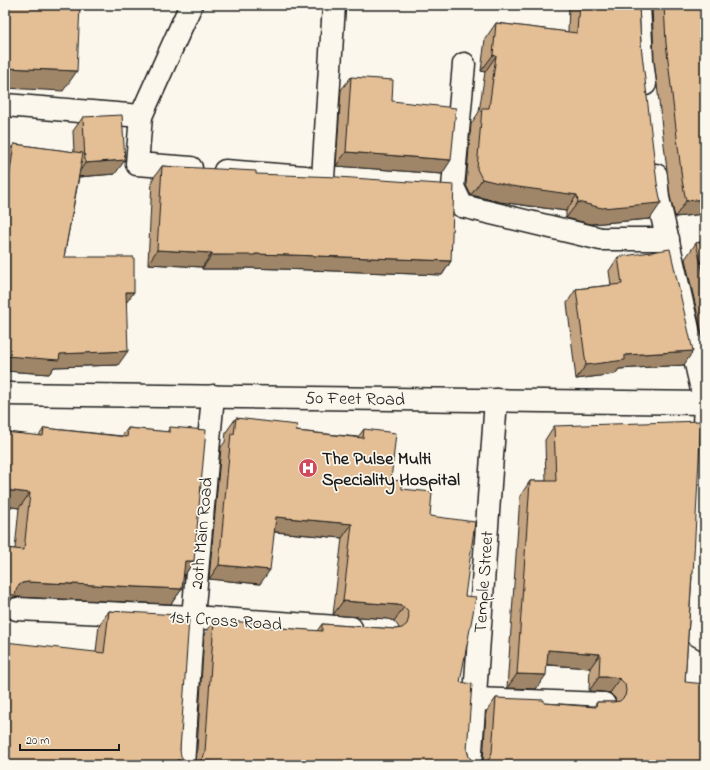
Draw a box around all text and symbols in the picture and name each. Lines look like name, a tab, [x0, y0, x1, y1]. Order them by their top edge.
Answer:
street label: 50 Feet Road	[305, 386, 405, 414]
place label: The Pulse Multi Speciality Hospital	[322, 447, 460, 495]
hospital icon: The Pulse Multi Speciality Hospital	[297, 457, 319, 479]
street label: 20th Main Road	[185, 476, 221, 590]
street label: Temple Street	[468, 530, 502, 634]
street label: 1st Cross Road	[169, 605, 283, 639]
scale bar	[20, 726, 119, 752]
text: 20 m	[26, 732, 49, 750]

